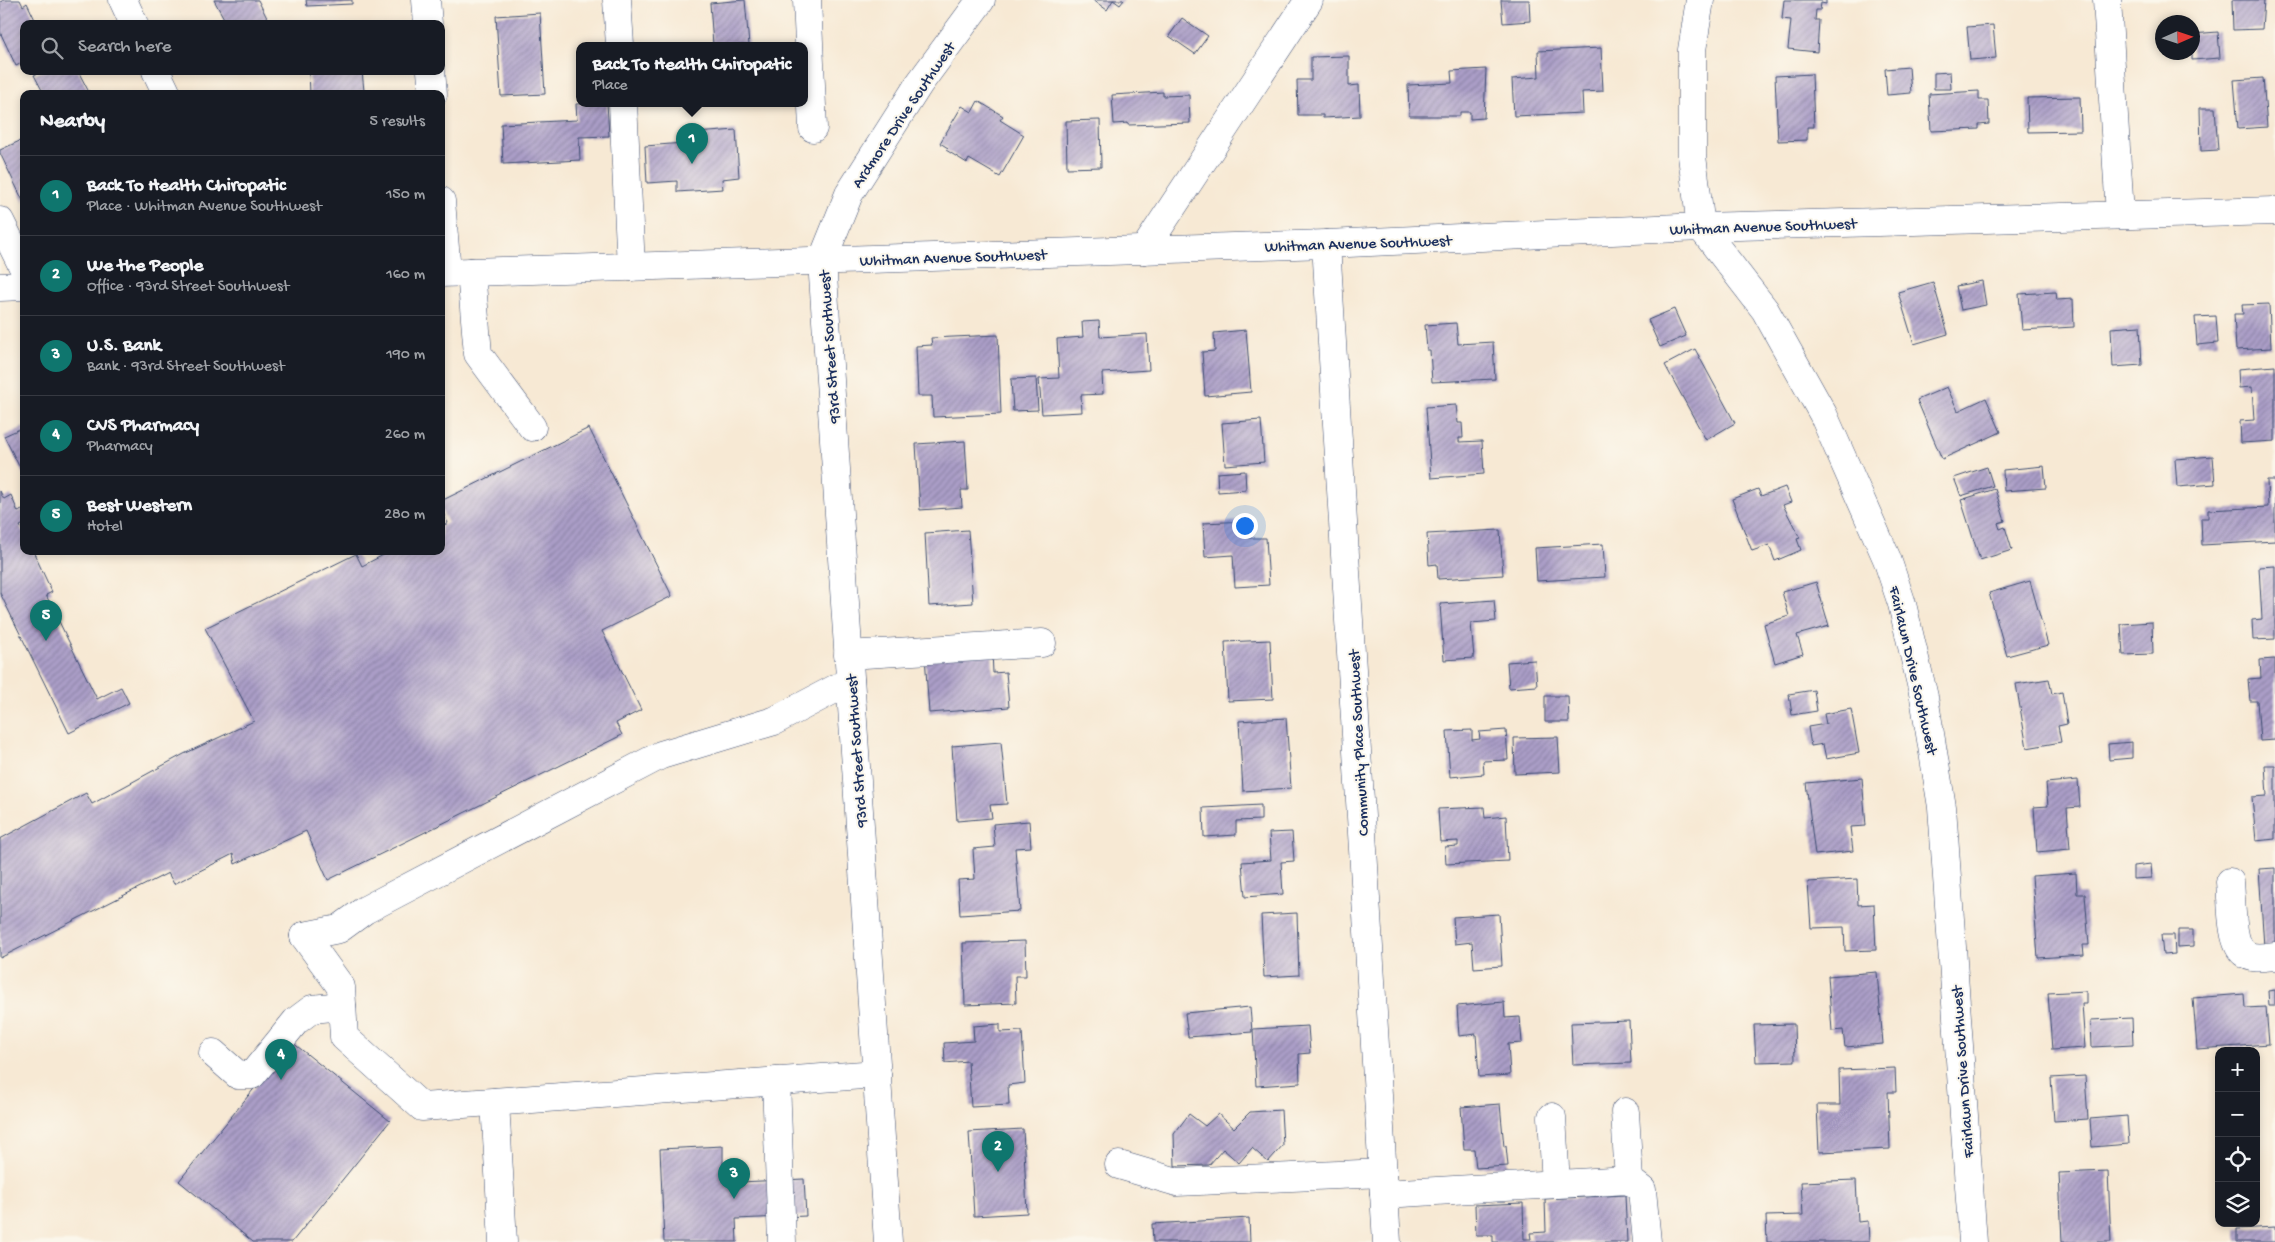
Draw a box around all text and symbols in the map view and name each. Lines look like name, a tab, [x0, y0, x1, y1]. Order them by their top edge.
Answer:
north arrow	[2155, 15, 2200, 60]
search box	[20, 20, 445, 75]
icon: search	[38, 34, 66, 62]
text: Search here	[78, 36, 172, 59]
street label: Ardmore Drive Southwest	[849, 38, 962, 193]
popup	[576, 42, 808, 107]
text: Back To Health Chiropatic	[593, 54, 791, 77]
text: Place	[593, 77, 628, 96]
text: Nearby	[40, 110, 105, 135]
text: 5 results	[370, 113, 425, 132]
pin: 1	[676, 123, 708, 164]
text: Back To Health Chiropatic	[87, 175, 286, 198]
text: 1	[53, 186, 59, 205]
text: 150 m	[386, 186, 425, 205]
text: Place · Whitman Avenue Southwest	[87, 198, 322, 217]
street label: Whitman Avenue Southwest	[1669, 216, 1858, 241]
street label: Whitman Avenue Southwest	[1264, 233, 1453, 258]
street label: Whitman Avenue Southwest	[859, 247, 1048, 272]
text: We the People	[87, 255, 203, 278]
text: 2	[52, 266, 60, 285]
text: 160 m	[386, 266, 425, 285]
street label: 93rd Street Southwest	[817, 268, 846, 425]
text: Office · 93rd Street Southwest	[87, 278, 289, 297]
text: U.S. Bank	[87, 335, 161, 358]
text: 3	[52, 346, 60, 365]
text: 190 m	[386, 346, 425, 365]
text: Bank · 93rd Street Southwest	[87, 358, 284, 377]
text: CVS Pharmacy	[87, 415, 199, 438]
text: 4	[52, 426, 60, 445]
text: 260 m	[385, 426, 425, 445]
text: Pharmacy	[87, 438, 153, 457]
text: Best Western	[87, 495, 192, 518]
text: 5	[52, 506, 60, 525]
text: 280 m	[384, 506, 425, 525]
your location	[1232, 513, 1258, 539]
text: Hotel	[87, 518, 123, 537]
street label: Fairlawn Drive Southwest	[1883, 584, 1941, 758]
pin: 5	[30, 600, 62, 641]
street label: Community Place Southwest	[1346, 648, 1375, 836]
street label: 93rd Street Southwest	[844, 672, 873, 829]
street label: Fairlawn Drive Southwest	[1949, 984, 1980, 1159]
pin: 4	[265, 1039, 297, 1080]
map controls	[2215, 1047, 2260, 1227]
button: +	[2215, 1047, 2260, 1092]
button: −	[2215, 1092, 2260, 1137]
pin: 2	[982, 1131, 1014, 1172]
button: locate	[2215, 1137, 2260, 1182]
pin: 3	[718, 1158, 750, 1199]
button: layers	[2215, 1182, 2260, 1227]

